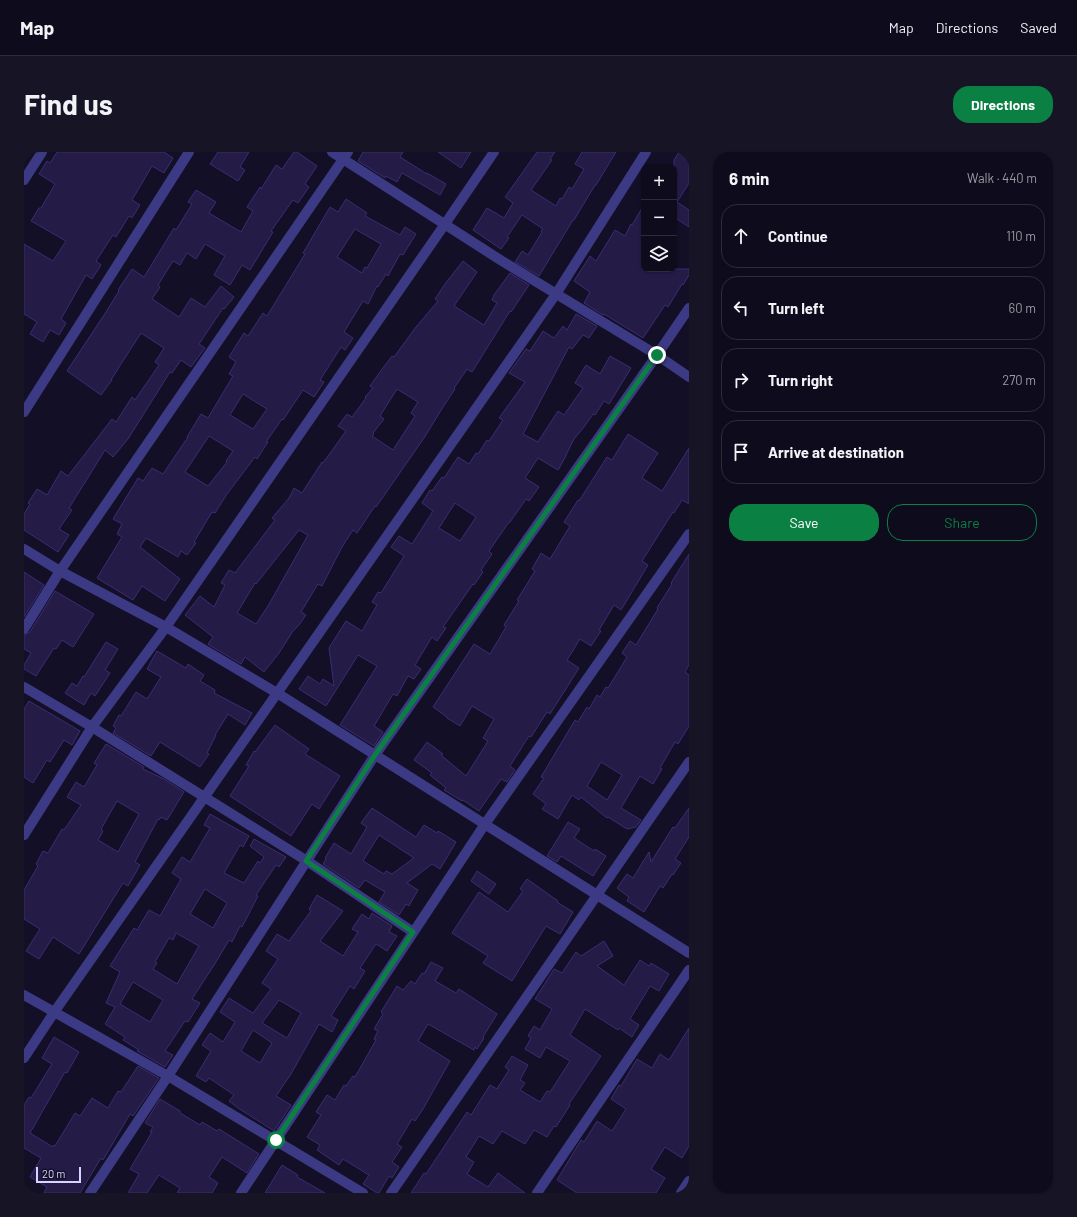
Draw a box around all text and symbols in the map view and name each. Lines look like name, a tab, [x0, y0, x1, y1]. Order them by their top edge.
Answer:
text: Map	[20, 16, 54, 39]
text: Map	[889, 19, 914, 36]
text: Directions	[936, 19, 998, 36]
text: Saved	[1020, 19, 1057, 36]
button: Directions	[953, 86, 1053, 123]
text: Find us	[24, 87, 113, 121]
map controls	[641, 164, 677, 272]
button: +	[641, 164, 677, 200]
text: 6 min	[729, 168, 769, 188]
text: Walk · 440 m	[967, 170, 1037, 186]
button: −	[641, 200, 677, 236]
icon: ahead	[730, 225, 752, 247]
text: Continue	[768, 227, 828, 245]
text: 110 m	[1006, 228, 1036, 244]
button: layers	[641, 236, 677, 272]
icon: left	[730, 297, 752, 319]
text: Turn left	[768, 299, 824, 317]
text: 60 m	[1009, 300, 1036, 316]
route end	[648, 346, 666, 364]
icon: right	[730, 369, 752, 391]
text: Turn right	[768, 371, 833, 389]
text: 270 m	[1002, 372, 1036, 388]
icon: arrive	[730, 441, 752, 463]
text: Arrive at destination	[768, 443, 904, 461]
button: Save	[729, 504, 879, 541]
button: Share	[887, 504, 1037, 541]
route start	[267, 1131, 285, 1149]
scale bar	[36, 1165, 81, 1184]
text: 20 m	[42, 1167, 65, 1180]

